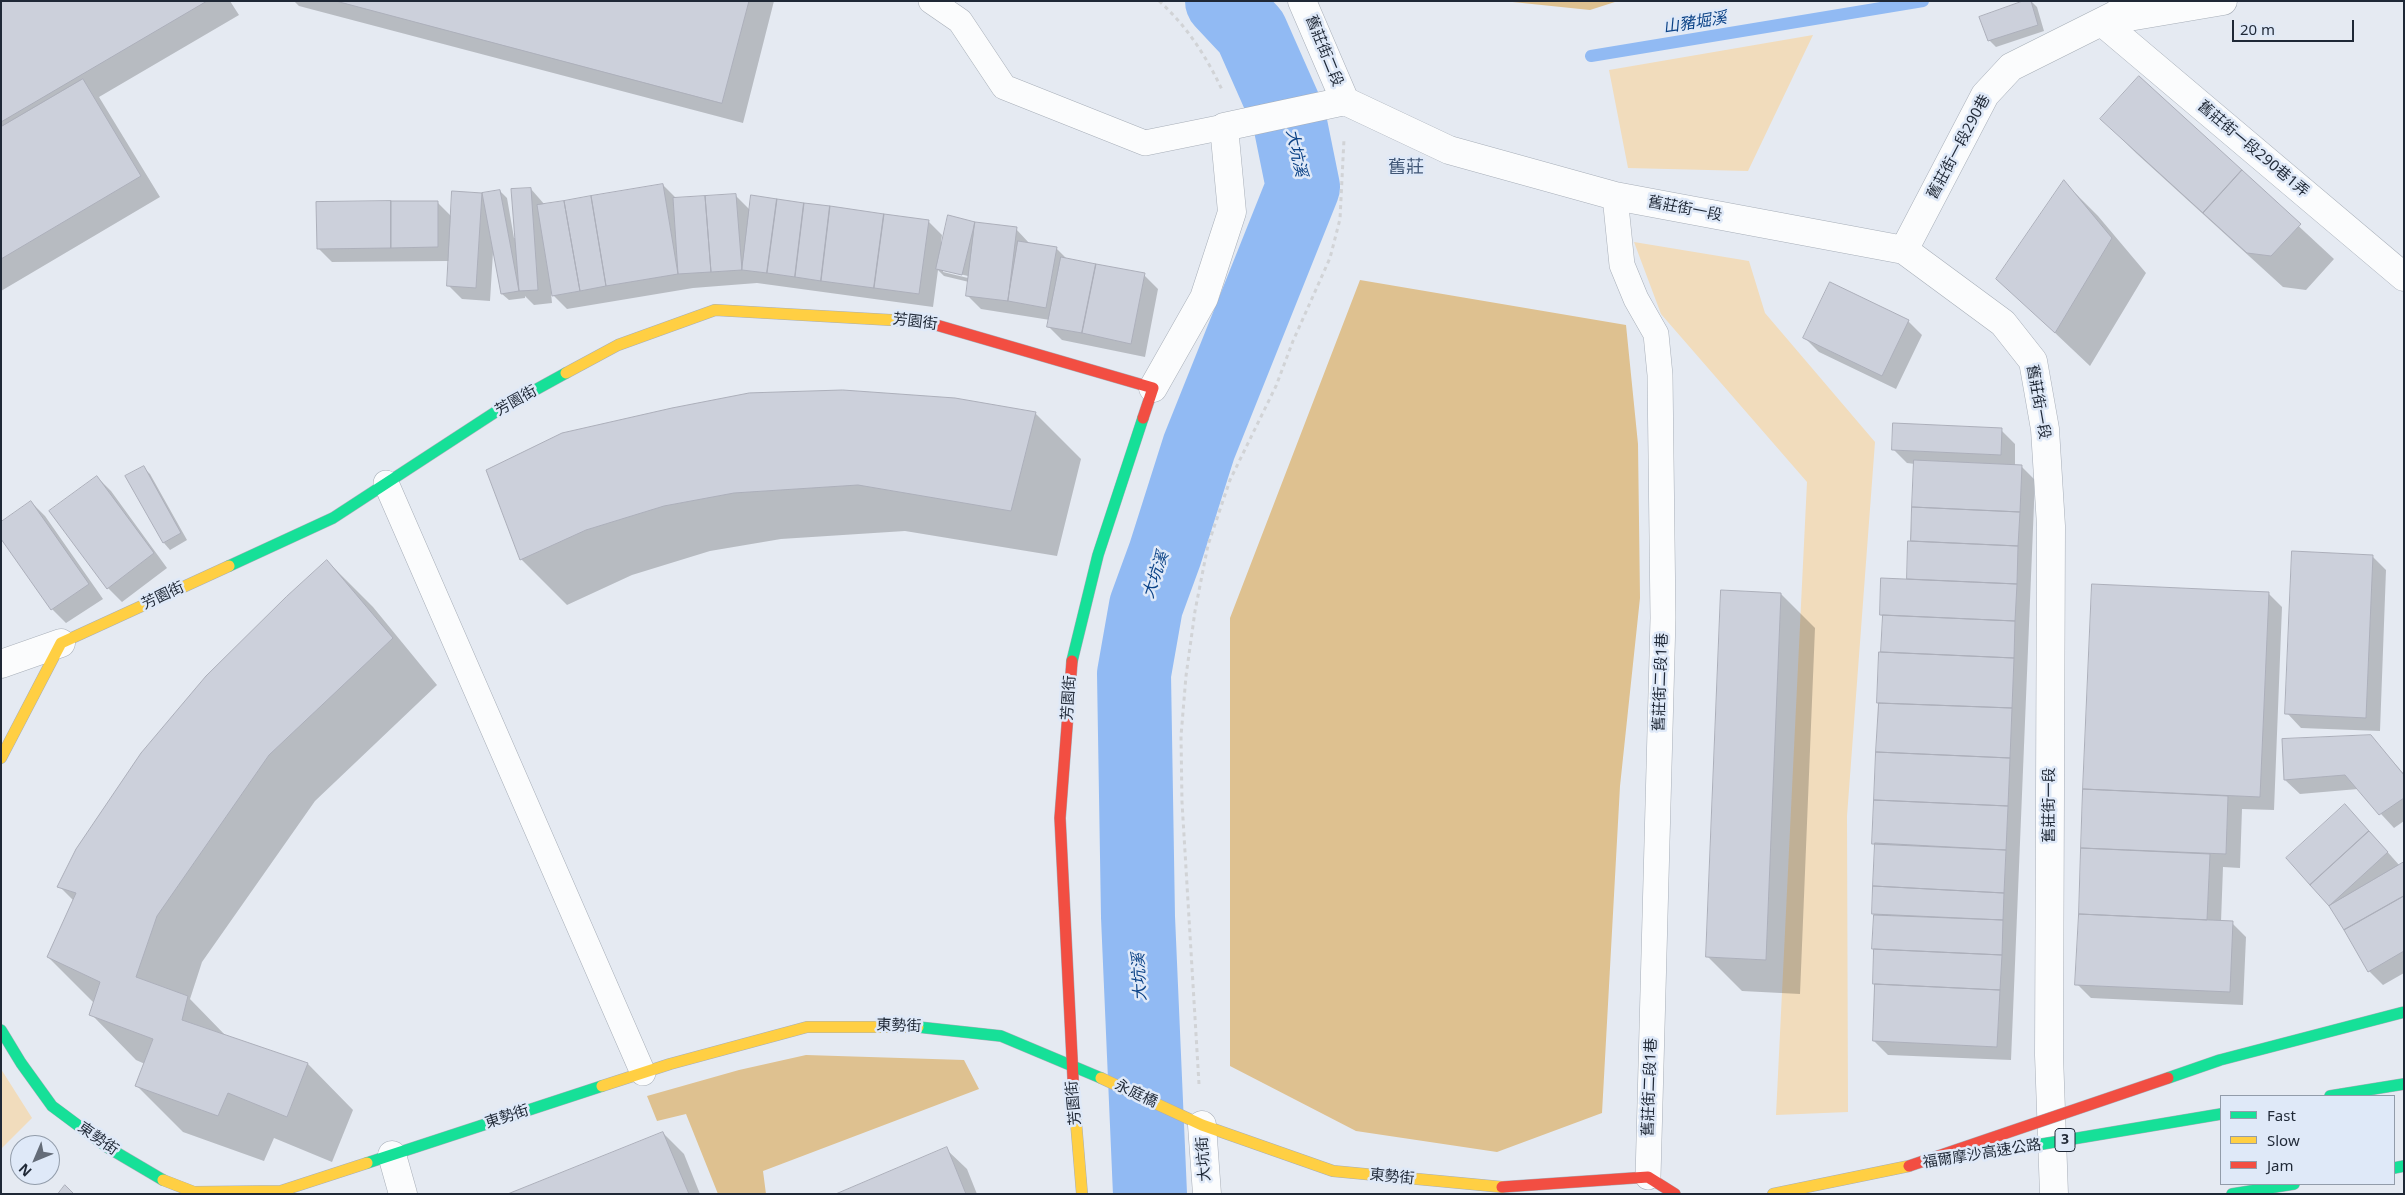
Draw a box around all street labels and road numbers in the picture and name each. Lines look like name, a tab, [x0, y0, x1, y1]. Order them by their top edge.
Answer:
street label: 舊莊街二段	[1302, 13, 1346, 89]
street label: 舊莊街一段290巷	[1924, 92, 1994, 202]
street label: 舊莊街一段290巷1弄	[2194, 97, 2312, 201]
street label: 舊莊街一段	[1646, 193, 1724, 225]
street label: 芳園街	[892, 310, 938, 334]
street label: 舊莊街一段	[2023, 364, 2053, 440]
street label: 芳園街	[492, 382, 540, 420]
street label: 芳園街	[139, 578, 187, 614]
street label: 舊莊街二段1巷	[1650, 632, 1672, 732]
street label: 芳園街	[1058, 675, 1080, 721]
street label: 舊莊街一段	[2041, 768, 2059, 842]
street label: 東勢街	[876, 1016, 922, 1036]
street label: 舊莊街二段1巷	[1639, 1037, 1661, 1137]
street label: 永庭橋	[1112, 1076, 1160, 1112]
street label: 芳園街	[1063, 1080, 1085, 1126]
street label: 東勢街	[483, 1101, 531, 1133]
street label: 東勢街	[74, 1119, 122, 1159]
road number: 3	[2055, 1128, 2075, 1152]
street label: 大坑街	[1193, 1136, 1215, 1182]
street label: 福爾摩沙高速公路	[1921, 1136, 2043, 1172]
street label: 東勢街	[1369, 1166, 1415, 1188]

